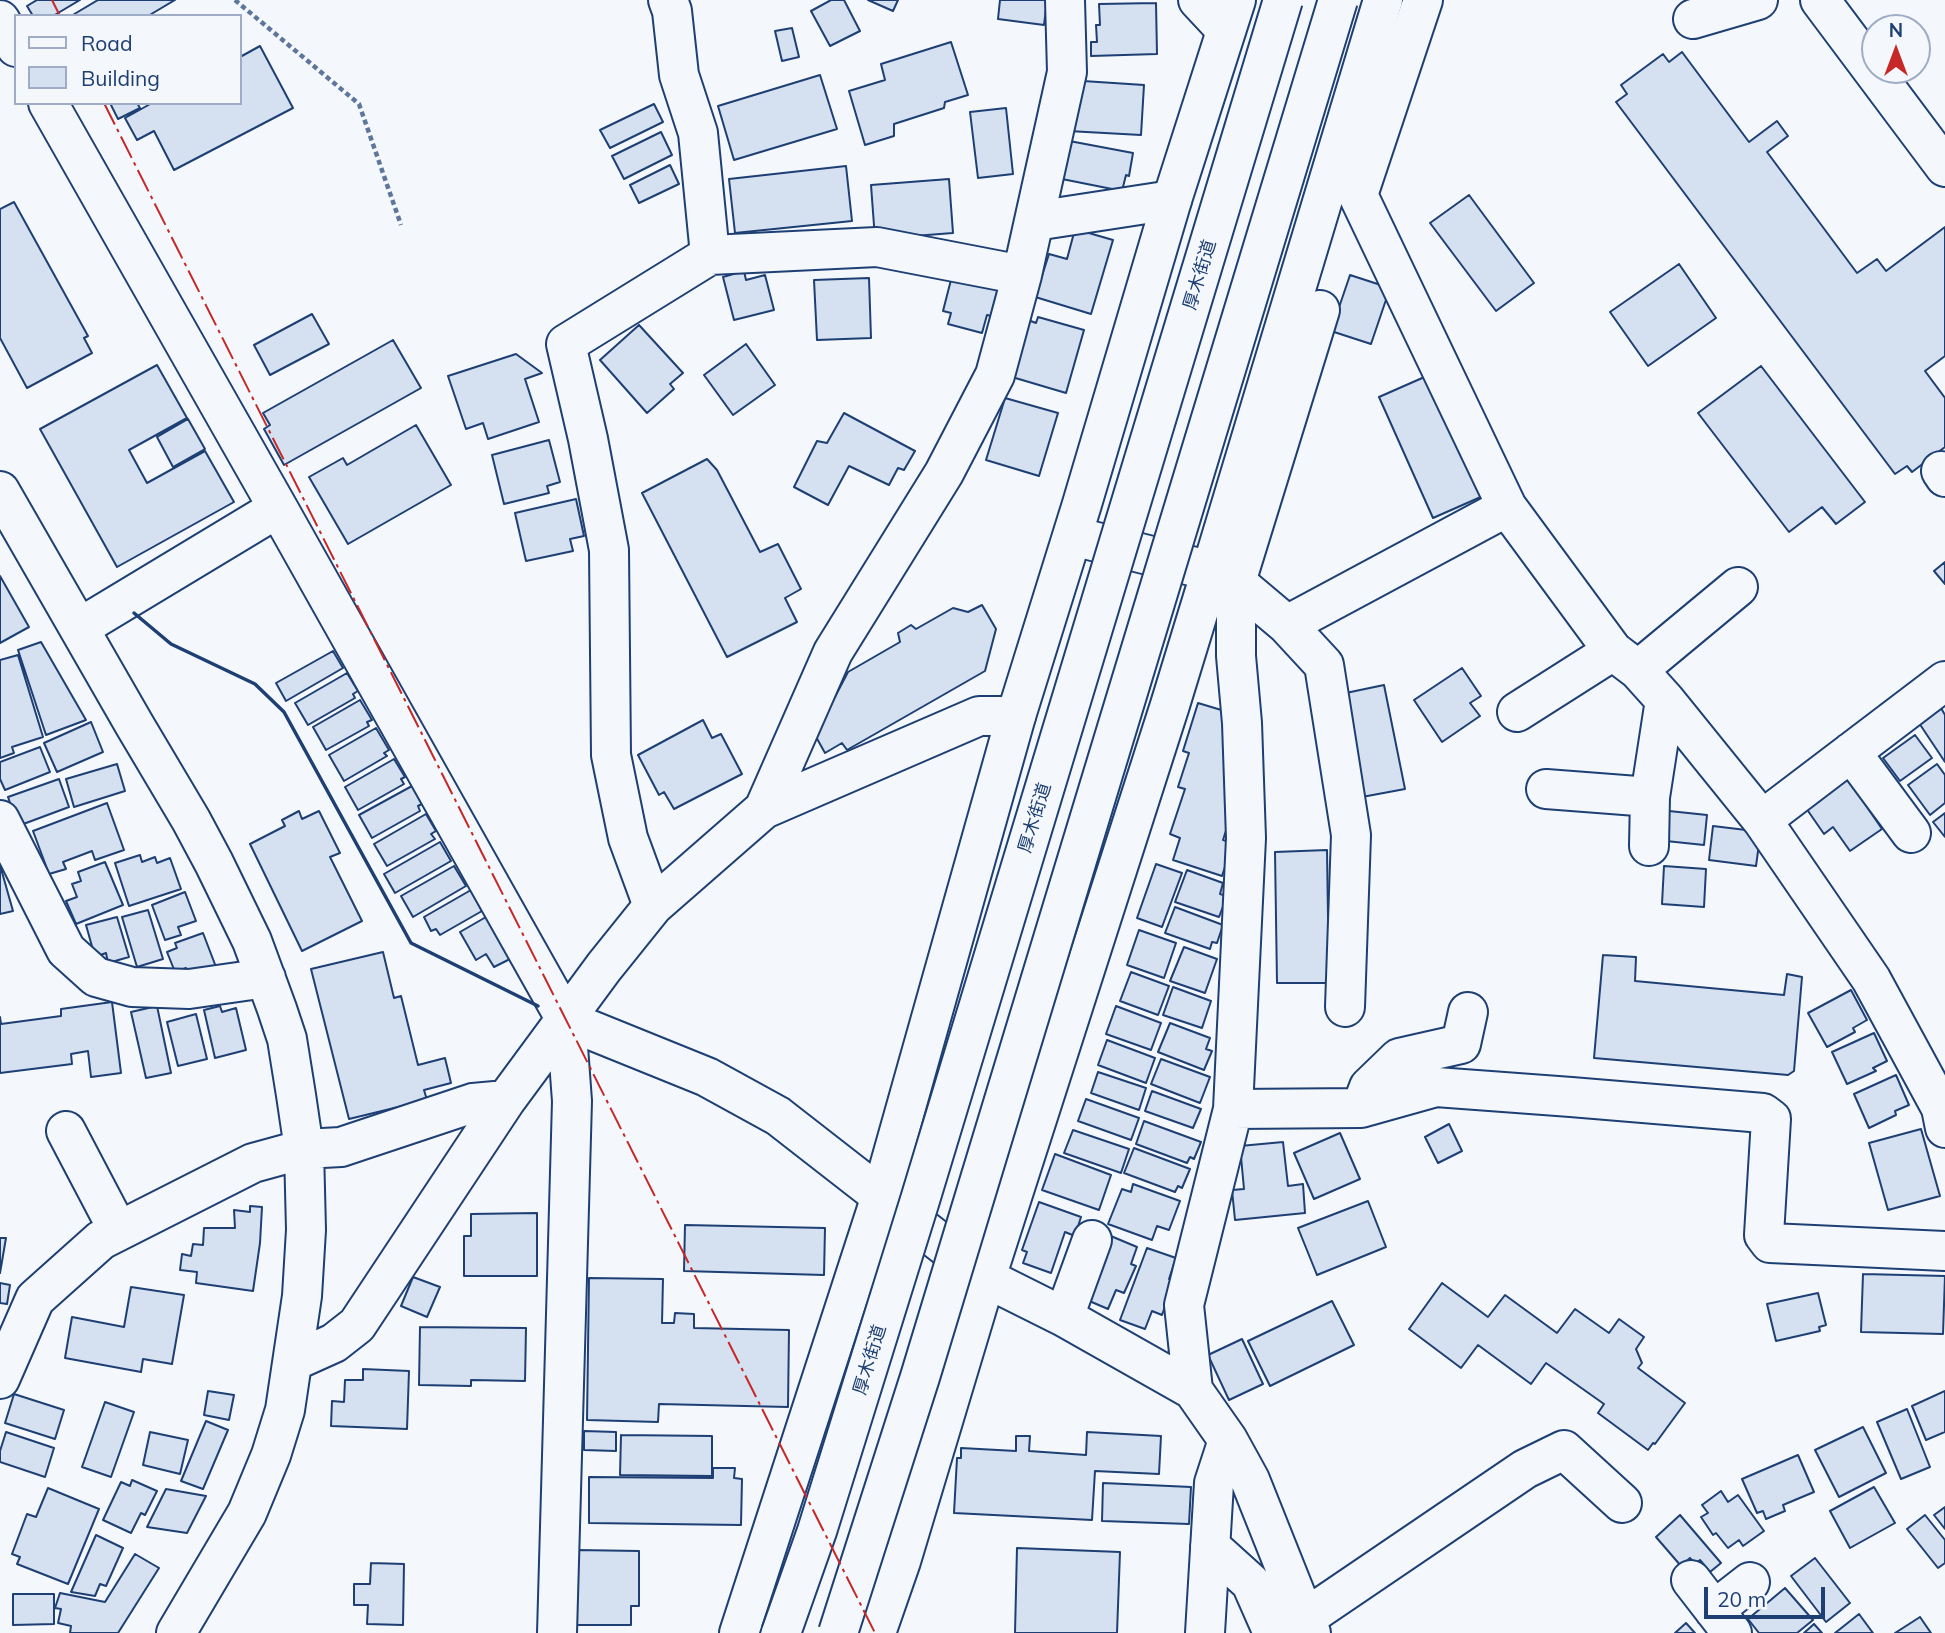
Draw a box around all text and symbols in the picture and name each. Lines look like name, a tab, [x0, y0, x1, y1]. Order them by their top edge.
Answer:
legend	[14, 14, 242, 105]
north arrow	[1861, 14, 1931, 84]
text: N	[1889, 18, 1903, 42]
text: Road	[81, 30, 132, 56]
text: Building	[81, 65, 160, 91]
street label: 厚木街道	[1179, 237, 1221, 313]
street label: 厚木街道	[1014, 780, 1056, 856]
street label: 厚木街道	[849, 1322, 891, 1398]
scale bar	[1707, 1574, 1828, 1618]
text: 20 m	[1717, 1586, 1766, 1612]

